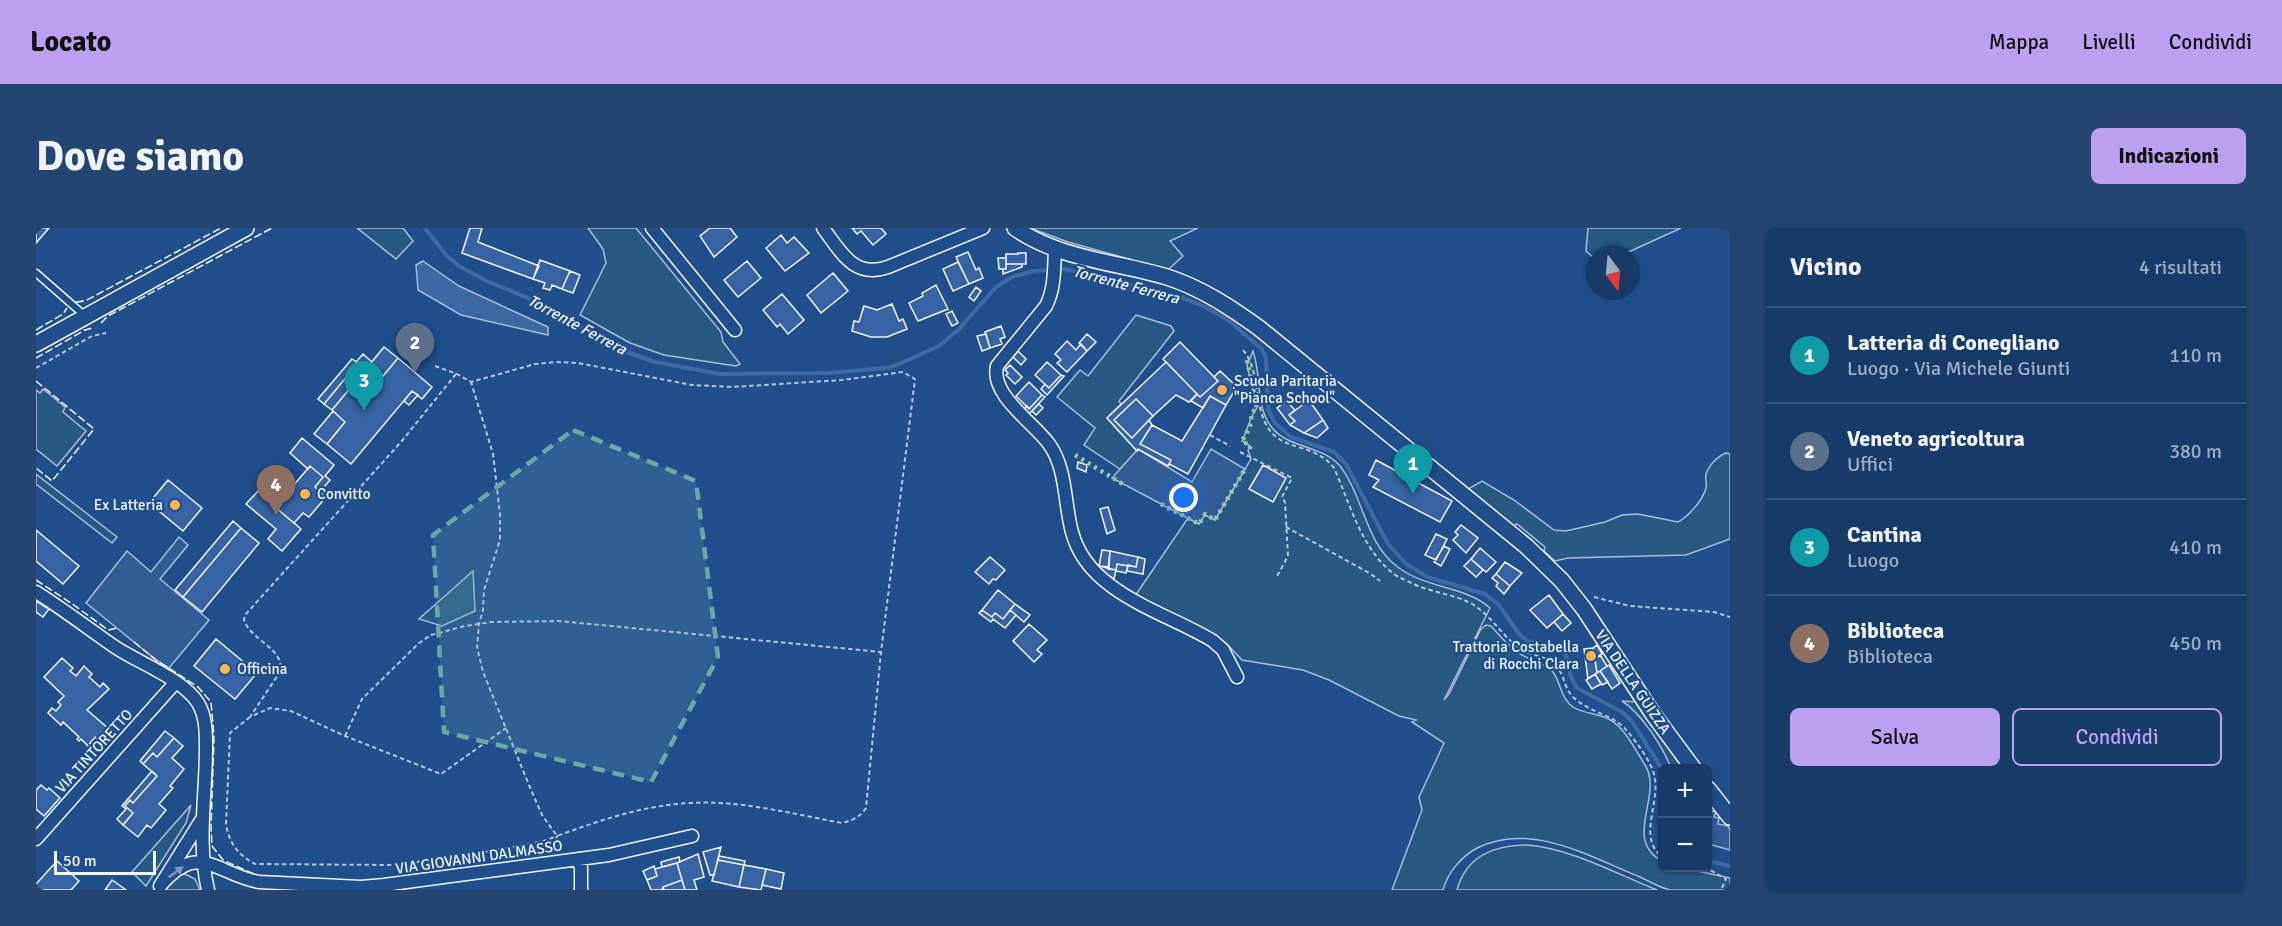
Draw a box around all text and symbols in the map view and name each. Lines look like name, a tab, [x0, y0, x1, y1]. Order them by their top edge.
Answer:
text: Locato	[30, 25, 111, 59]
text: Mappa	[1989, 29, 2049, 55]
text: Livelli	[2082, 29, 2136, 55]
text: Condividi	[2169, 29, 2252, 55]
button: Indicazioni	[2091, 128, 2246, 184]
text: Dove siamo	[36, 131, 244, 182]
north arrow	[1586, 246, 1640, 300]
text: Vicino	[1790, 251, 1862, 283]
text: 4 risultati	[2139, 255, 2222, 280]
water label: Torrente Ferrera	[1071, 261, 1182, 309]
water label: Torrente Ferrera	[524, 291, 631, 360]
pin: 2	[396, 324, 434, 373]
text: Latteria di Conegliano	[1847, 329, 2059, 356]
text: 1	[1804, 343, 1815, 368]
text: 110 m	[2169, 343, 2222, 368]
text: Luogo · Via Michele Giunti	[1847, 356, 2070, 381]
pin: 3	[344, 362, 384, 411]
place label: Scuola Paritaria "Pianca School"	[1234, 372, 1337, 407]
marker: Scuola Paritaria "Pianca School"	[1215, 383, 1229, 397]
text: Veneto agricoltura	[1847, 425, 2025, 452]
text: 2	[1804, 439, 1815, 464]
text: 380 m	[2169, 439, 2222, 464]
pin: 1	[1394, 444, 1432, 494]
text: Uffici	[1847, 452, 1893, 477]
pin: 4	[256, 466, 296, 515]
your location	[1169, 483, 1198, 512]
place label: Convitto	[317, 485, 371, 503]
marker: Convitto	[298, 487, 312, 501]
place label: Ex Latteria	[94, 496, 163, 514]
marker: Ex Latteria	[168, 498, 182, 512]
text: Cantina	[1847, 521, 1922, 548]
text: 3	[1804, 535, 1815, 560]
text: 410 m	[2169, 535, 2222, 560]
text: Luogo	[1847, 548, 1899, 573]
text: Biblioteca	[1847, 617, 1944, 644]
street label: VIA DELLA GUIZZA	[1592, 627, 1674, 737]
text: 4	[1804, 631, 1815, 656]
text: 450 m	[2169, 631, 2222, 656]
place label: Trattoria Costabella di Rocchi Clara	[1453, 638, 1579, 673]
text: Biblioteca	[1847, 644, 1933, 669]
marker: Trattoria Costabella di Rocchi Clara	[1584, 649, 1598, 663]
place label: Officina	[237, 660, 287, 678]
marker: Officina	[218, 662, 232, 676]
street label: VIA TINTORETTO	[52, 705, 136, 797]
button: Salva	[1790, 708, 2000, 766]
button: Condividi	[2012, 708, 2222, 766]
map controls	[1658, 764, 1712, 872]
button: +	[1658, 764, 1712, 818]
button: −	[1658, 818, 1712, 872]
street label: VIA GIOVANNI DALMASSO	[394, 836, 564, 878]
scale bar	[54, 848, 156, 876]
text: 50 m	[63, 851, 97, 871]
one-way arrow	[167, 866, 183, 878]

